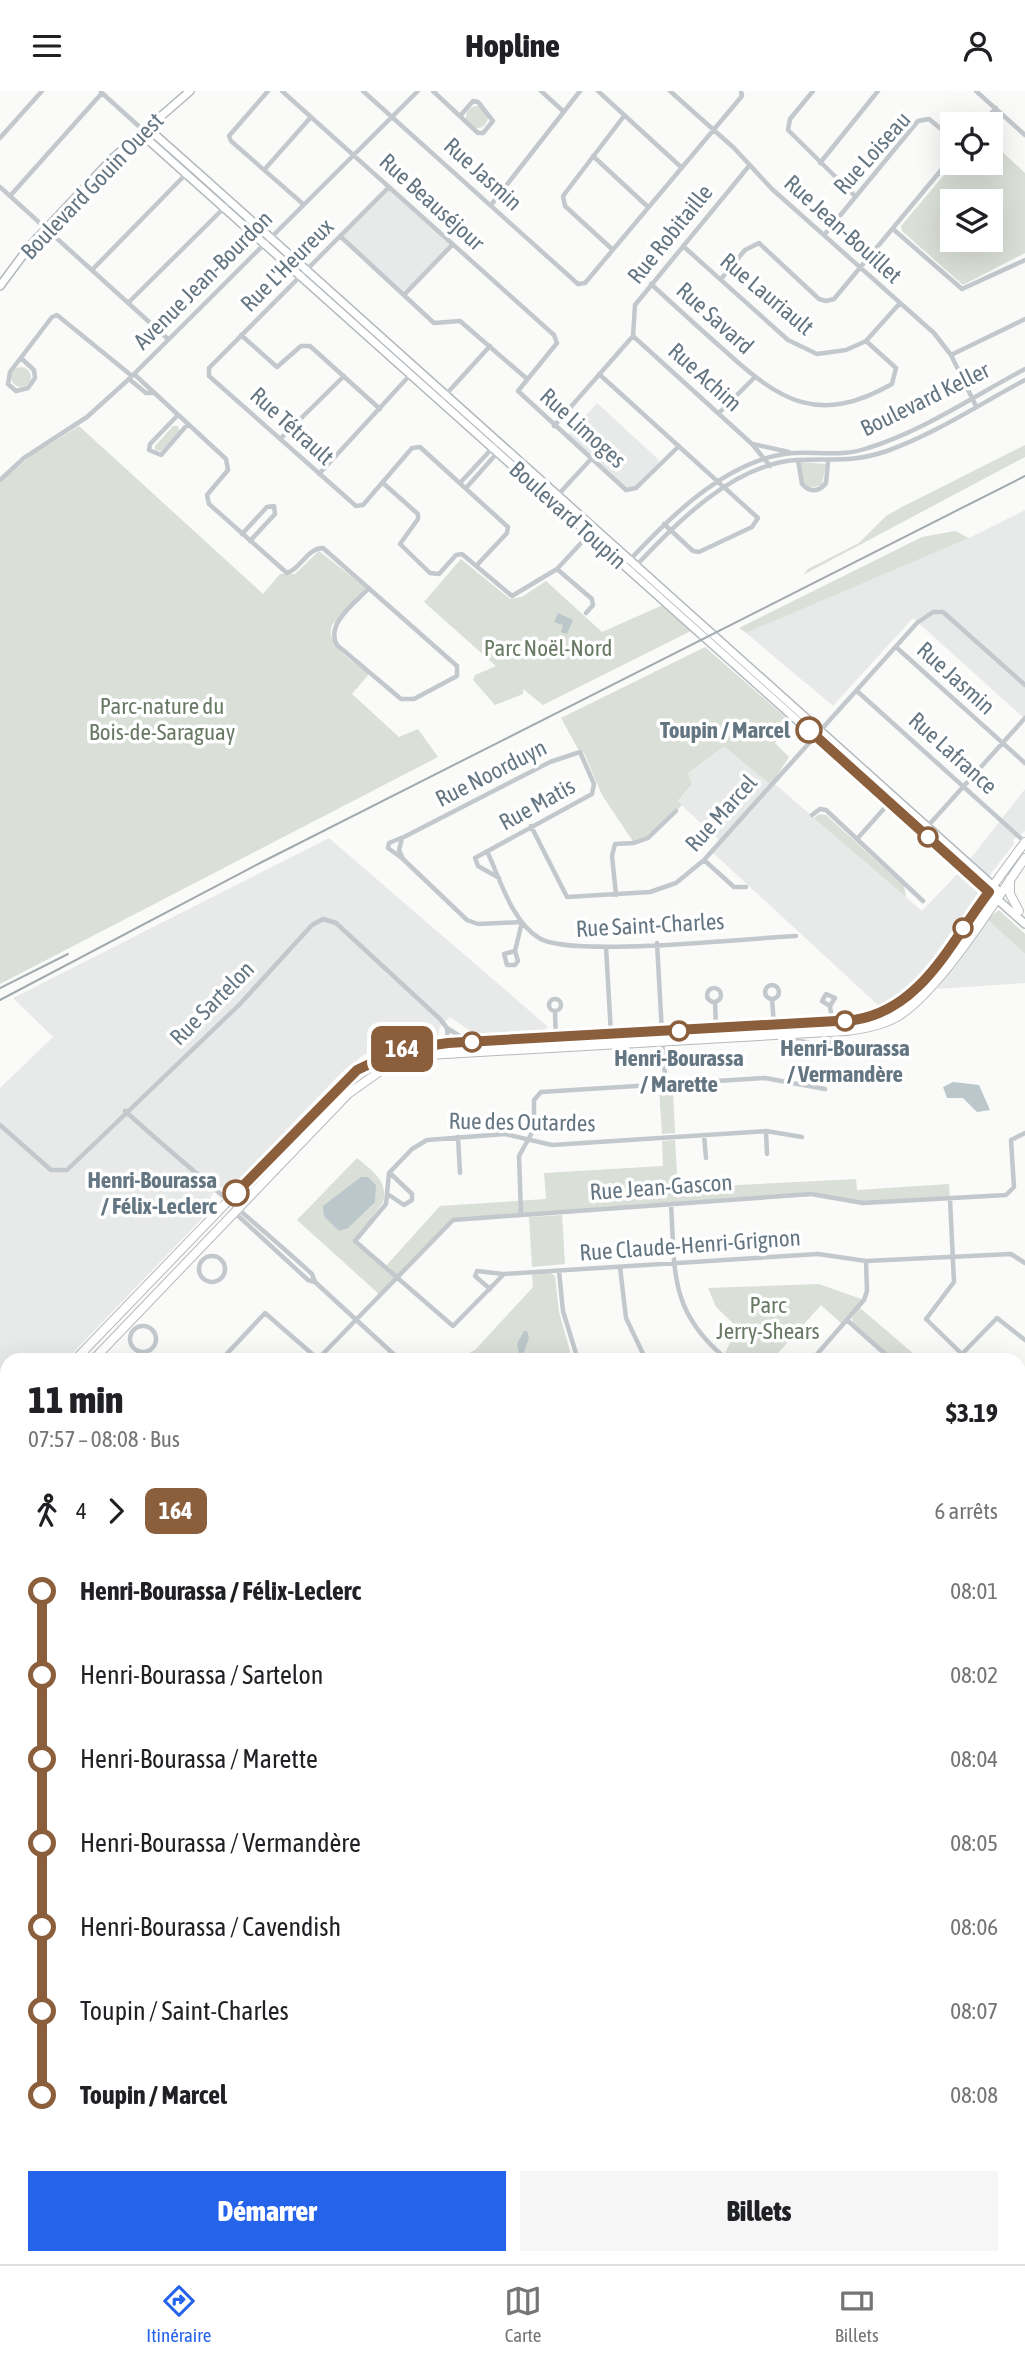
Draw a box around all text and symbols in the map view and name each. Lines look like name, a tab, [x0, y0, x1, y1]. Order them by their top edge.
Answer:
icon: menu	[28, 27, 66, 65]
text: Hopline	[465, 27, 560, 64]
icon: person	[959, 27, 997, 65]
street label: Rue Loiseau	[828, 107, 916, 199]
street label: Boulevard Gouin Ouest	[16, 108, 168, 264]
map controls	[940, 112, 1003, 252]
button: locate	[940, 112, 1003, 175]
street label: Rue Jasmin	[439, 132, 527, 216]
street label: Rue Beauséjour	[374, 148, 491, 257]
street label: Rue Jean-Bouillet	[779, 170, 907, 288]
street label: Rue Robitaille	[622, 179, 718, 289]
button: layers	[940, 189, 1003, 252]
street label: Avenue Jean-Bourdon	[129, 206, 277, 354]
street label: Rue L'Heureux	[235, 213, 339, 317]
street label: Rue Lauriault	[715, 248, 819, 340]
street label: Rue Savard	[671, 277, 759, 359]
street label: Rue Achim	[663, 338, 747, 416]
street label: Boulevard Keller	[856, 356, 995, 441]
street label: Rue Tétrault	[245, 382, 339, 470]
street label: Rue Limoges	[535, 383, 631, 473]
street label: Boulevard Toupin	[504, 456, 632, 574]
park label: Parc Noël-Nord	[484, 635, 612, 661]
street label: Rue Jasmin	[912, 636, 1000, 720]
park label: Parc-nature du Bois-de-Saraguay	[89, 693, 235, 745]
street label: Rue Lafrance	[904, 707, 1002, 799]
place label: Toupin / Marcel	[660, 717, 791, 743]
marker: Toupin / Marcel	[796, 717, 822, 743]
street label: Rue Noorduyn	[431, 734, 551, 812]
street label: Rue Marcel	[680, 769, 762, 857]
street label: Rue Matis	[495, 773, 579, 835]
unlabelled marker	[918, 827, 938, 847]
street label: Rue Saint-Charles	[575, 908, 725, 942]
unlabelled marker	[953, 918, 973, 938]
street label: Rue Sartelon	[165, 956, 259, 1050]
marker: Henri-Bourassa / Vermandère	[835, 1011, 855, 1031]
marker: Henri-Bourassa / Marette	[669, 1021, 689, 1041]
line badge: 164	[362, 1026, 442, 1072]
unlabelled marker	[462, 1032, 482, 1052]
text: 164	[385, 1035, 419, 1062]
place label: Henri-Bourassa / Vermandère	[780, 1035, 910, 1087]
place label: Henri-Bourassa / Marette	[614, 1045, 744, 1097]
street label: Rue des Outardes	[448, 1108, 596, 1136]
place label: Henri-Bourassa / Félix-Leclerc	[87, 1167, 217, 1219]
street label: Rue Jean-Gascon	[589, 1169, 733, 1205]
marker: Henri-Bourassa / Félix-Leclerc	[223, 1180, 249, 1206]
street label: Rue Claude-Henri-Grignon	[579, 1224, 801, 1266]
park label: Parc Jerry-Shears	[716, 1292, 820, 1344]
text: 11 min	[28, 1378, 123, 1421]
text: $3.19	[946, 1398, 998, 1428]
text: 07:57 – 08:08 · Bus	[28, 1426, 180, 1452]
icon: walk	[28, 1492, 66, 1530]
icon: forward	[97, 1492, 135, 1530]
text: 164	[159, 1497, 193, 1524]
text: 4	[76, 1498, 87, 1524]
text: 6 arrêts	[935, 1498, 998, 1524]
text: Henri-Bourassa / Félix-Leclerc	[80, 1576, 361, 1606]
text: 08:01	[950, 1578, 998, 1604]
text: Henri-Bourassa / Sartelon	[80, 1660, 323, 1690]
text: 08:02	[950, 1662, 998, 1688]
text: Henri-Bourassa / Marette	[80, 1744, 318, 1774]
text: 08:04	[950, 1746, 998, 1772]
text: Henri-Bourassa / Vermandère	[80, 1828, 361, 1858]
text: 08:05	[950, 1830, 998, 1856]
text: Henri-Bourassa / Cavendish	[80, 1912, 341, 1942]
text: 08:06	[950, 1914, 998, 1940]
text: Toupin / Saint-Charles	[80, 1996, 289, 2026]
text: 08:07	[950, 1998, 998, 2024]
text: Toupin / Marcel	[80, 2080, 227, 2110]
text: 08:08	[950, 2082, 998, 2108]
button: Démarrer	[28, 2171, 506, 2251]
button: Billets	[520, 2171, 998, 2251]
tab: Itinéraire	[146, 2282, 211, 2346]
tab: Carte	[504, 2282, 542, 2346]
tab: Billets	[835, 2282, 879, 2346]

